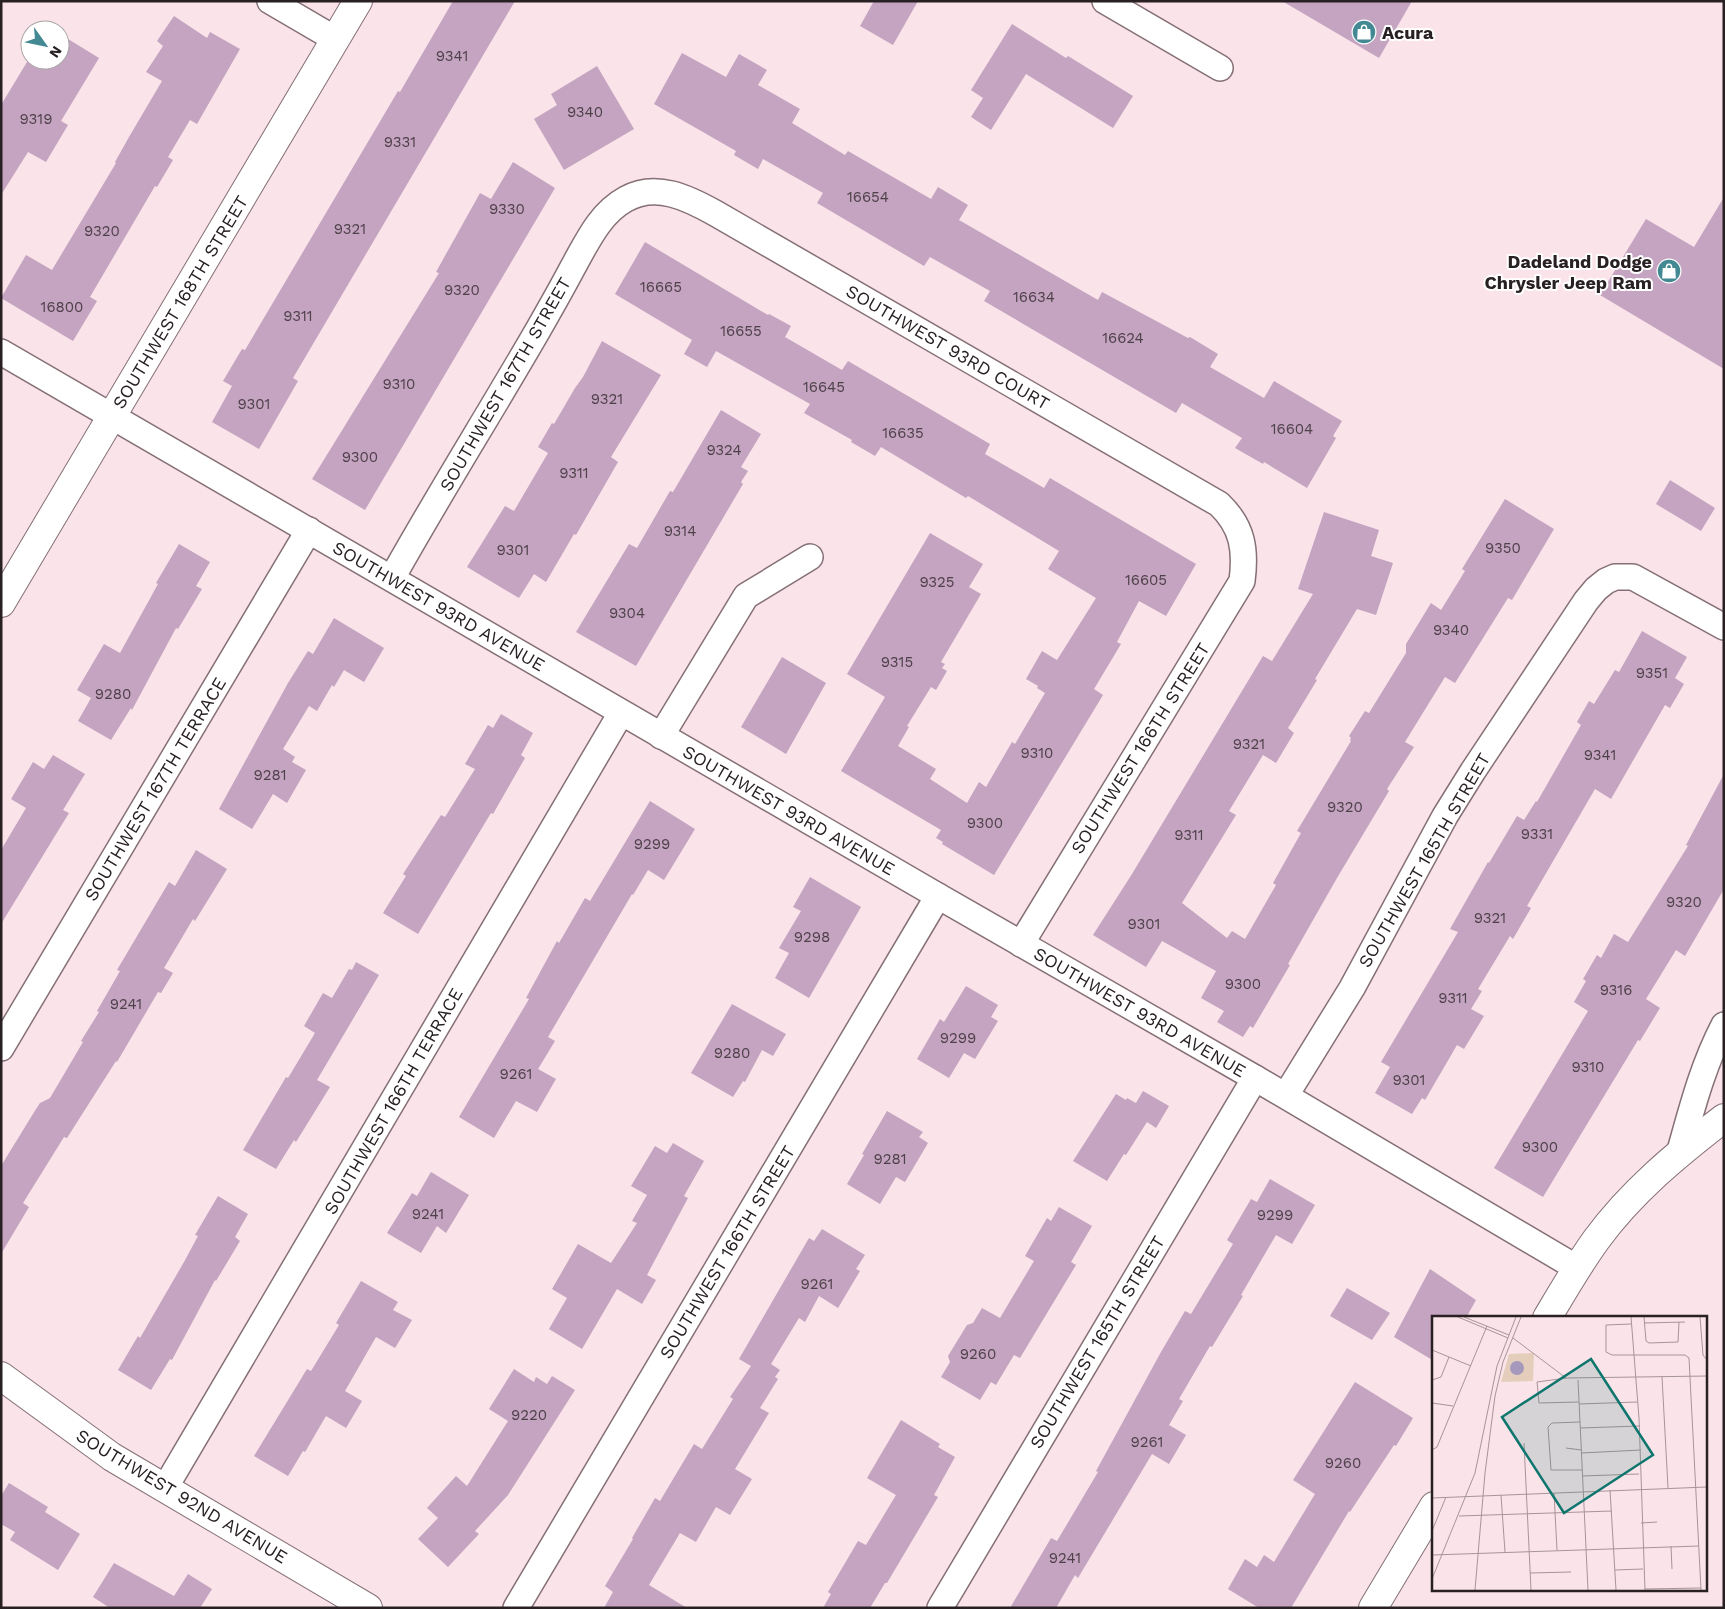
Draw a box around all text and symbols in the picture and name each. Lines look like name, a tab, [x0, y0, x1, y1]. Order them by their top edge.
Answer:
shop icon: Acura	[1351, 19, 1377, 45]
north arrow	[20, 20, 70, 70]
place label: Acura	[1382, 22, 1434, 43]
text: N	[46, 43, 65, 61]
house number: 9341	[436, 47, 468, 65]
house number: 9340	[567, 103, 603, 121]
house number: 9319	[20, 110, 52, 128]
house number: 9331	[384, 133, 416, 151]
house number: 16654	[847, 188, 889, 206]
street label: SOUTHWEST 168TH STREET	[108, 192, 252, 412]
house number: 9330	[489, 200, 525, 218]
house number: 9321	[334, 220, 366, 238]
house number: 9320	[84, 222, 120, 240]
place label: Dadeland Dodge Chrysler Jeep Ram	[1485, 251, 1652, 293]
shop icon: Dadeland Dodge Chrysler Jeep Ram	[1656, 258, 1682, 284]
street label: SOUTHWEST 167TH STREET	[435, 273, 575, 495]
house number: 16665	[640, 278, 682, 296]
street label: SOUTHWEST 93RD COURT	[843, 280, 1054, 414]
house number: 9320	[444, 281, 480, 299]
house number: 16634	[1013, 288, 1055, 306]
house number: 16800	[41, 298, 83, 316]
house number: 9311	[283, 307, 313, 325]
house number: 16655	[720, 322, 762, 340]
house number: 16624	[1102, 329, 1144, 347]
house number: 9310	[383, 375, 415, 393]
house number: 16645	[803, 378, 845, 396]
house number: 9321	[591, 390, 623, 408]
house number: 9301	[238, 395, 270, 413]
house number: 16604	[1271, 420, 1313, 438]
house number: 16635	[882, 424, 924, 442]
house number: 9324	[706, 441, 742, 459]
house number: 9300	[342, 448, 378, 466]
house number: 9311	[559, 464, 589, 482]
house number: 9314	[664, 522, 696, 540]
street label: SOUTHWEST 93RD AVENUE	[329, 537, 549, 675]
house number: 9350	[1485, 539, 1521, 557]
house number: 9301	[497, 541, 529, 559]
house number: 16605	[1125, 571, 1167, 589]
house number: 9325	[919, 573, 955, 591]
house number: 9304	[609, 604, 645, 622]
house number: 9340	[1433, 621, 1469, 639]
street label: SOUTHWEST 166TH STREET	[1066, 639, 1214, 857]
house number: 9315	[881, 653, 913, 671]
house number: 9351	[1636, 664, 1668, 682]
street label: SOUTHWEST 167TH TERRACE	[80, 673, 230, 905]
house number: 9280	[95, 685, 131, 703]
house number: 9321	[1233, 735, 1265, 753]
street label: SOUTHWEST 93RD AVENUE	[679, 741, 899, 879]
house number: 9310	[1021, 744, 1053, 762]
house number: 9341	[1584, 746, 1616, 764]
street label: SOUTHWEST 165TH STREET	[1354, 749, 1494, 971]
house number: 9281	[253, 766, 287, 784]
house number: 9320	[1327, 798, 1363, 816]
house number: 9300	[967, 814, 1003, 832]
house number: 9331	[1521, 825, 1553, 843]
house number: 9311	[1174, 826, 1204, 844]
house number: 9299	[634, 835, 670, 853]
house number: 9320	[1666, 893, 1702, 911]
house number: 9321	[1474, 909, 1506, 927]
house number: 9301	[1128, 915, 1160, 933]
house number: 9298	[794, 928, 830, 946]
street label: SOUTHWEST 93RD AVENUE	[1030, 943, 1250, 1081]
house number: 9300	[1225, 975, 1261, 993]
house number: 9316	[1600, 981, 1632, 999]
street label: SOUTHWEST 166TH TERRACE	[319, 984, 467, 1218]
house number: 9311	[1438, 989, 1468, 1007]
house number: 9241	[110, 995, 142, 1013]
house number: 9299	[940, 1029, 976, 1047]
house number: 9280	[714, 1044, 750, 1062]
house number: 9310	[1572, 1058, 1604, 1076]
house number: 9261	[500, 1065, 532, 1083]
house number: 9301	[1393, 1071, 1425, 1089]
house number: 9300	[1522, 1138, 1558, 1156]
street label: SOUTHWEST 166TH STREET	[655, 1142, 799, 1362]
house number: 9281	[873, 1150, 907, 1168]
house number: 9241	[412, 1205, 444, 1223]
house number: 9299	[1257, 1206, 1293, 1224]
street label: SOUTHWEST 165TH STREET	[1025, 1232, 1169, 1452]
house number: 9261	[801, 1275, 833, 1293]
inset map	[1432, 1316, 1708, 1592]
house number: 9260	[960, 1345, 996, 1363]
house number: 9220	[511, 1406, 547, 1424]
street label: SOUTHWEST 92ND AVENUE	[73, 1424, 291, 1568]
house number: 9261	[1131, 1433, 1163, 1451]
house number: 9260	[1325, 1454, 1361, 1472]
house number: 9241	[1049, 1549, 1081, 1567]

